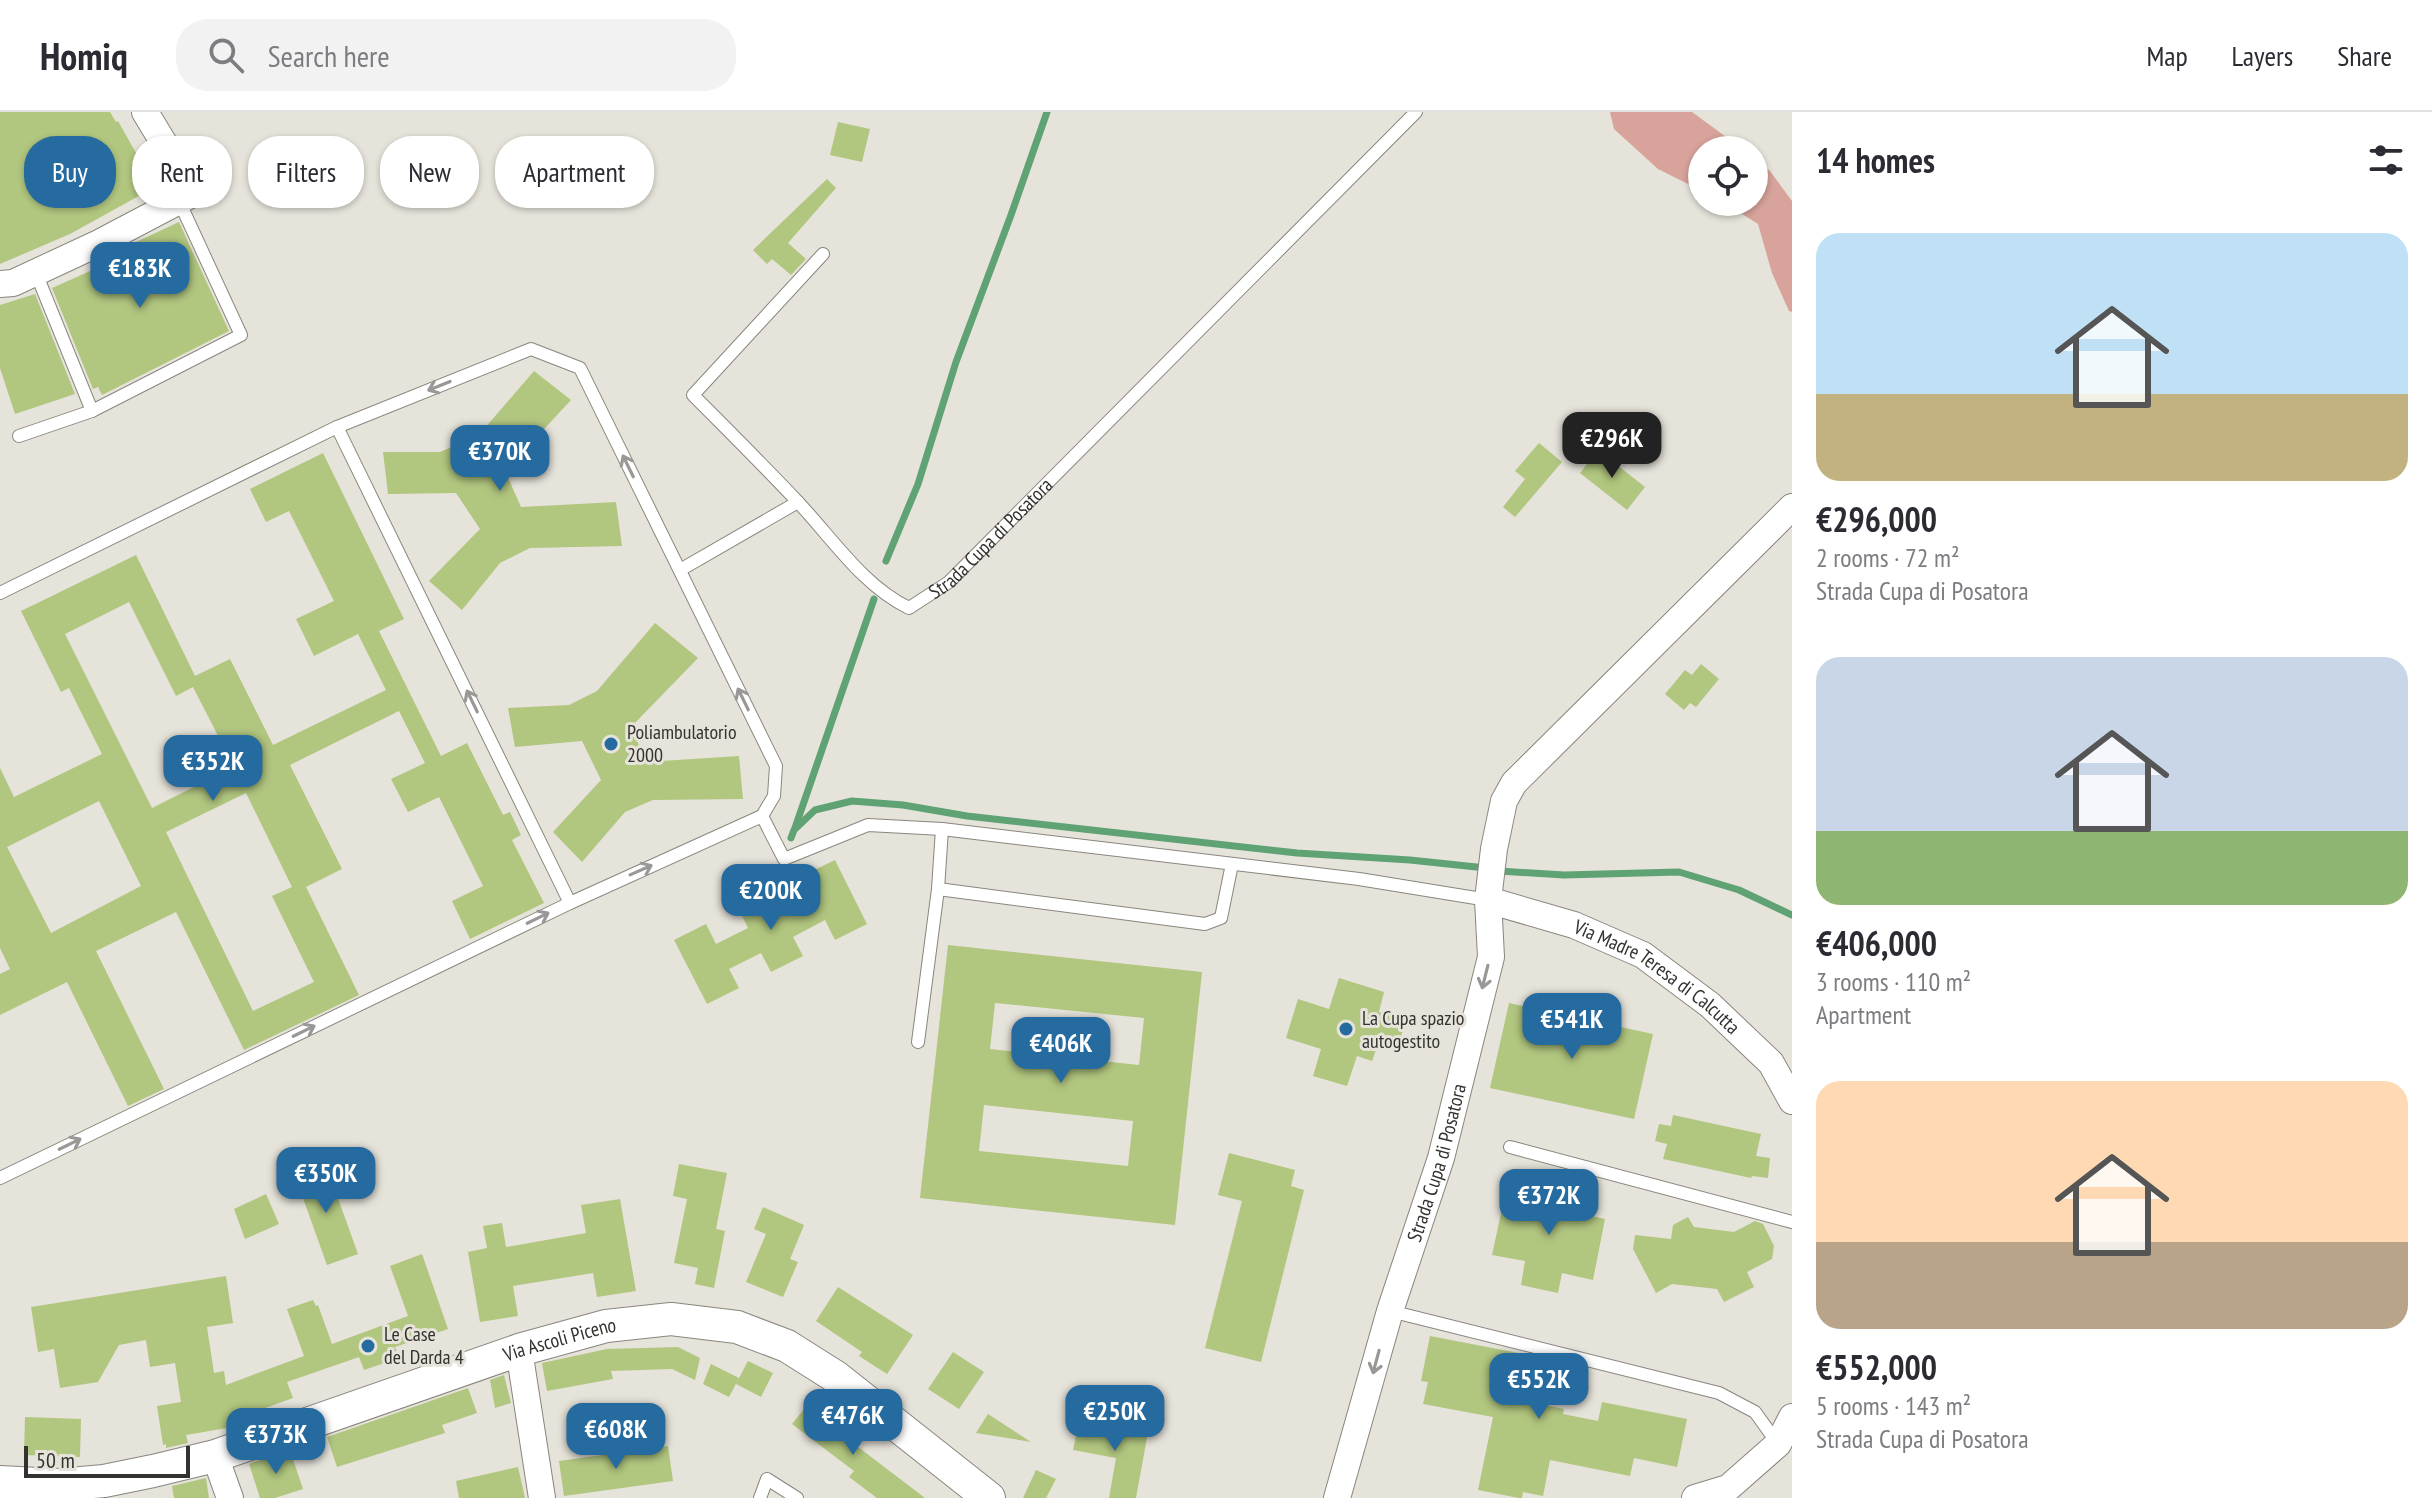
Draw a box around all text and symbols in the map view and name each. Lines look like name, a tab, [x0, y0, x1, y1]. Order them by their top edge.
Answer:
search box	[176, 19, 736, 91]
text: Homiq	[40, 31, 128, 80]
icon: search	[204, 33, 248, 77]
text: Search here	[268, 36, 390, 75]
text: Map	[2146, 37, 2188, 74]
text: Layers	[2232, 37, 2293, 74]
text: Share	[2337, 37, 2392, 74]
chip: Buy	[24, 136, 116, 208]
chip: Rent	[132, 136, 232, 208]
chip: Filters	[248, 136, 364, 208]
chip: New	[380, 136, 479, 208]
chip: Apartment	[495, 136, 654, 208]
map controls	[1688, 136, 1768, 216]
button: locate	[1688, 136, 1768, 216]
text: 14 homes	[1816, 138, 1935, 182]
icon: filters	[2364, 138, 2408, 182]
pin: €183K	[84, 242, 196, 310]
text: €183K	[108, 251, 172, 284]
icon: home	[2040, 285, 2184, 429]
one-way arrow	[427, 380, 452, 394]
pin: €296K	[1556, 412, 1668, 480]
text: €296K	[1580, 421, 1644, 454]
pin: €370K	[444, 425, 556, 493]
text: €370K	[468, 434, 532, 467]
one-way arrow	[620, 454, 635, 478]
street label: Strada Cupa di Posatora	[924, 472, 1058, 605]
text: €296,000	[1816, 497, 1937, 541]
text: 2 rooms · 72 m²	[1816, 541, 1960, 574]
text: Strada Cupa di Posatora	[1816, 574, 2029, 607]
one-way arrow	[735, 687, 751, 711]
one-way arrow	[463, 690, 479, 714]
icon: home	[2040, 709, 2184, 853]
place label: Poliambulatorio 2000	[627, 719, 737, 768]
pin: €352K	[157, 735, 269, 803]
marker: Poliambulatorio 2000	[602, 735, 620, 753]
text: €352K	[181, 744, 245, 777]
one-way arrow	[629, 862, 653, 877]
pin: €200K	[715, 864, 827, 932]
text: €200K	[739, 873, 803, 906]
one-way arrow	[526, 910, 550, 925]
street label: Via Madre Teresa di Calcutta	[1569, 913, 1746, 1040]
text: €406,000	[1816, 921, 1937, 965]
one-way arrow	[1477, 964, 1492, 990]
text: 3 rooms · 110 m²	[1816, 965, 1971, 998]
pin: €541K	[1516, 993, 1628, 1061]
text: Apartment	[1816, 998, 1911, 1031]
text: €541K	[1540, 1002, 1604, 1035]
place label: La Cupa spazio autogestito	[1362, 1005, 1464, 1054]
pin: €406K	[1005, 1017, 1117, 1085]
marker: La Cupa spazio autogestito	[1337, 1020, 1355, 1038]
one-way arrow	[292, 1023, 316, 1038]
text: €406K	[1029, 1026, 1093, 1059]
street label: Strada Cupa di Posatora	[1401, 1081, 1472, 1245]
icon: home	[2040, 1133, 2184, 1277]
one-way arrow	[58, 1136, 82, 1151]
pin: €350K	[270, 1147, 382, 1215]
text: €350K	[294, 1156, 358, 1189]
pin: €372K	[1493, 1169, 1605, 1237]
text: €372K	[1517, 1178, 1581, 1211]
street label: Via Ascoli Piceno	[499, 1312, 617, 1368]
place label: Le Case del Darda 4	[384, 1321, 464, 1370]
marker: Le Case del Darda 4	[359, 1337, 377, 1355]
text: €552,000	[1816, 1345, 1937, 1389]
one-way arrow	[1368, 1348, 1383, 1374]
pin: €552K	[1483, 1353, 1595, 1421]
text: €552K	[1507, 1362, 1571, 1395]
pin: €250K	[1059, 1385, 1171, 1453]
pin: €476K	[797, 1389, 909, 1457]
text: 5 rooms · 143 m²	[1816, 1389, 1971, 1422]
text: €250K	[1083, 1394, 1147, 1427]
text: €476K	[821, 1398, 885, 1431]
pin: €608K	[560, 1403, 672, 1471]
pin: €373K	[220, 1408, 332, 1476]
text: €608K	[584, 1412, 648, 1445]
text: €373K	[244, 1417, 308, 1450]
text: Strada Cupa di Posatora	[1816, 1422, 2029, 1455]
scale bar	[24, 1442, 190, 1478]
text: 50 m	[36, 1446, 75, 1474]

